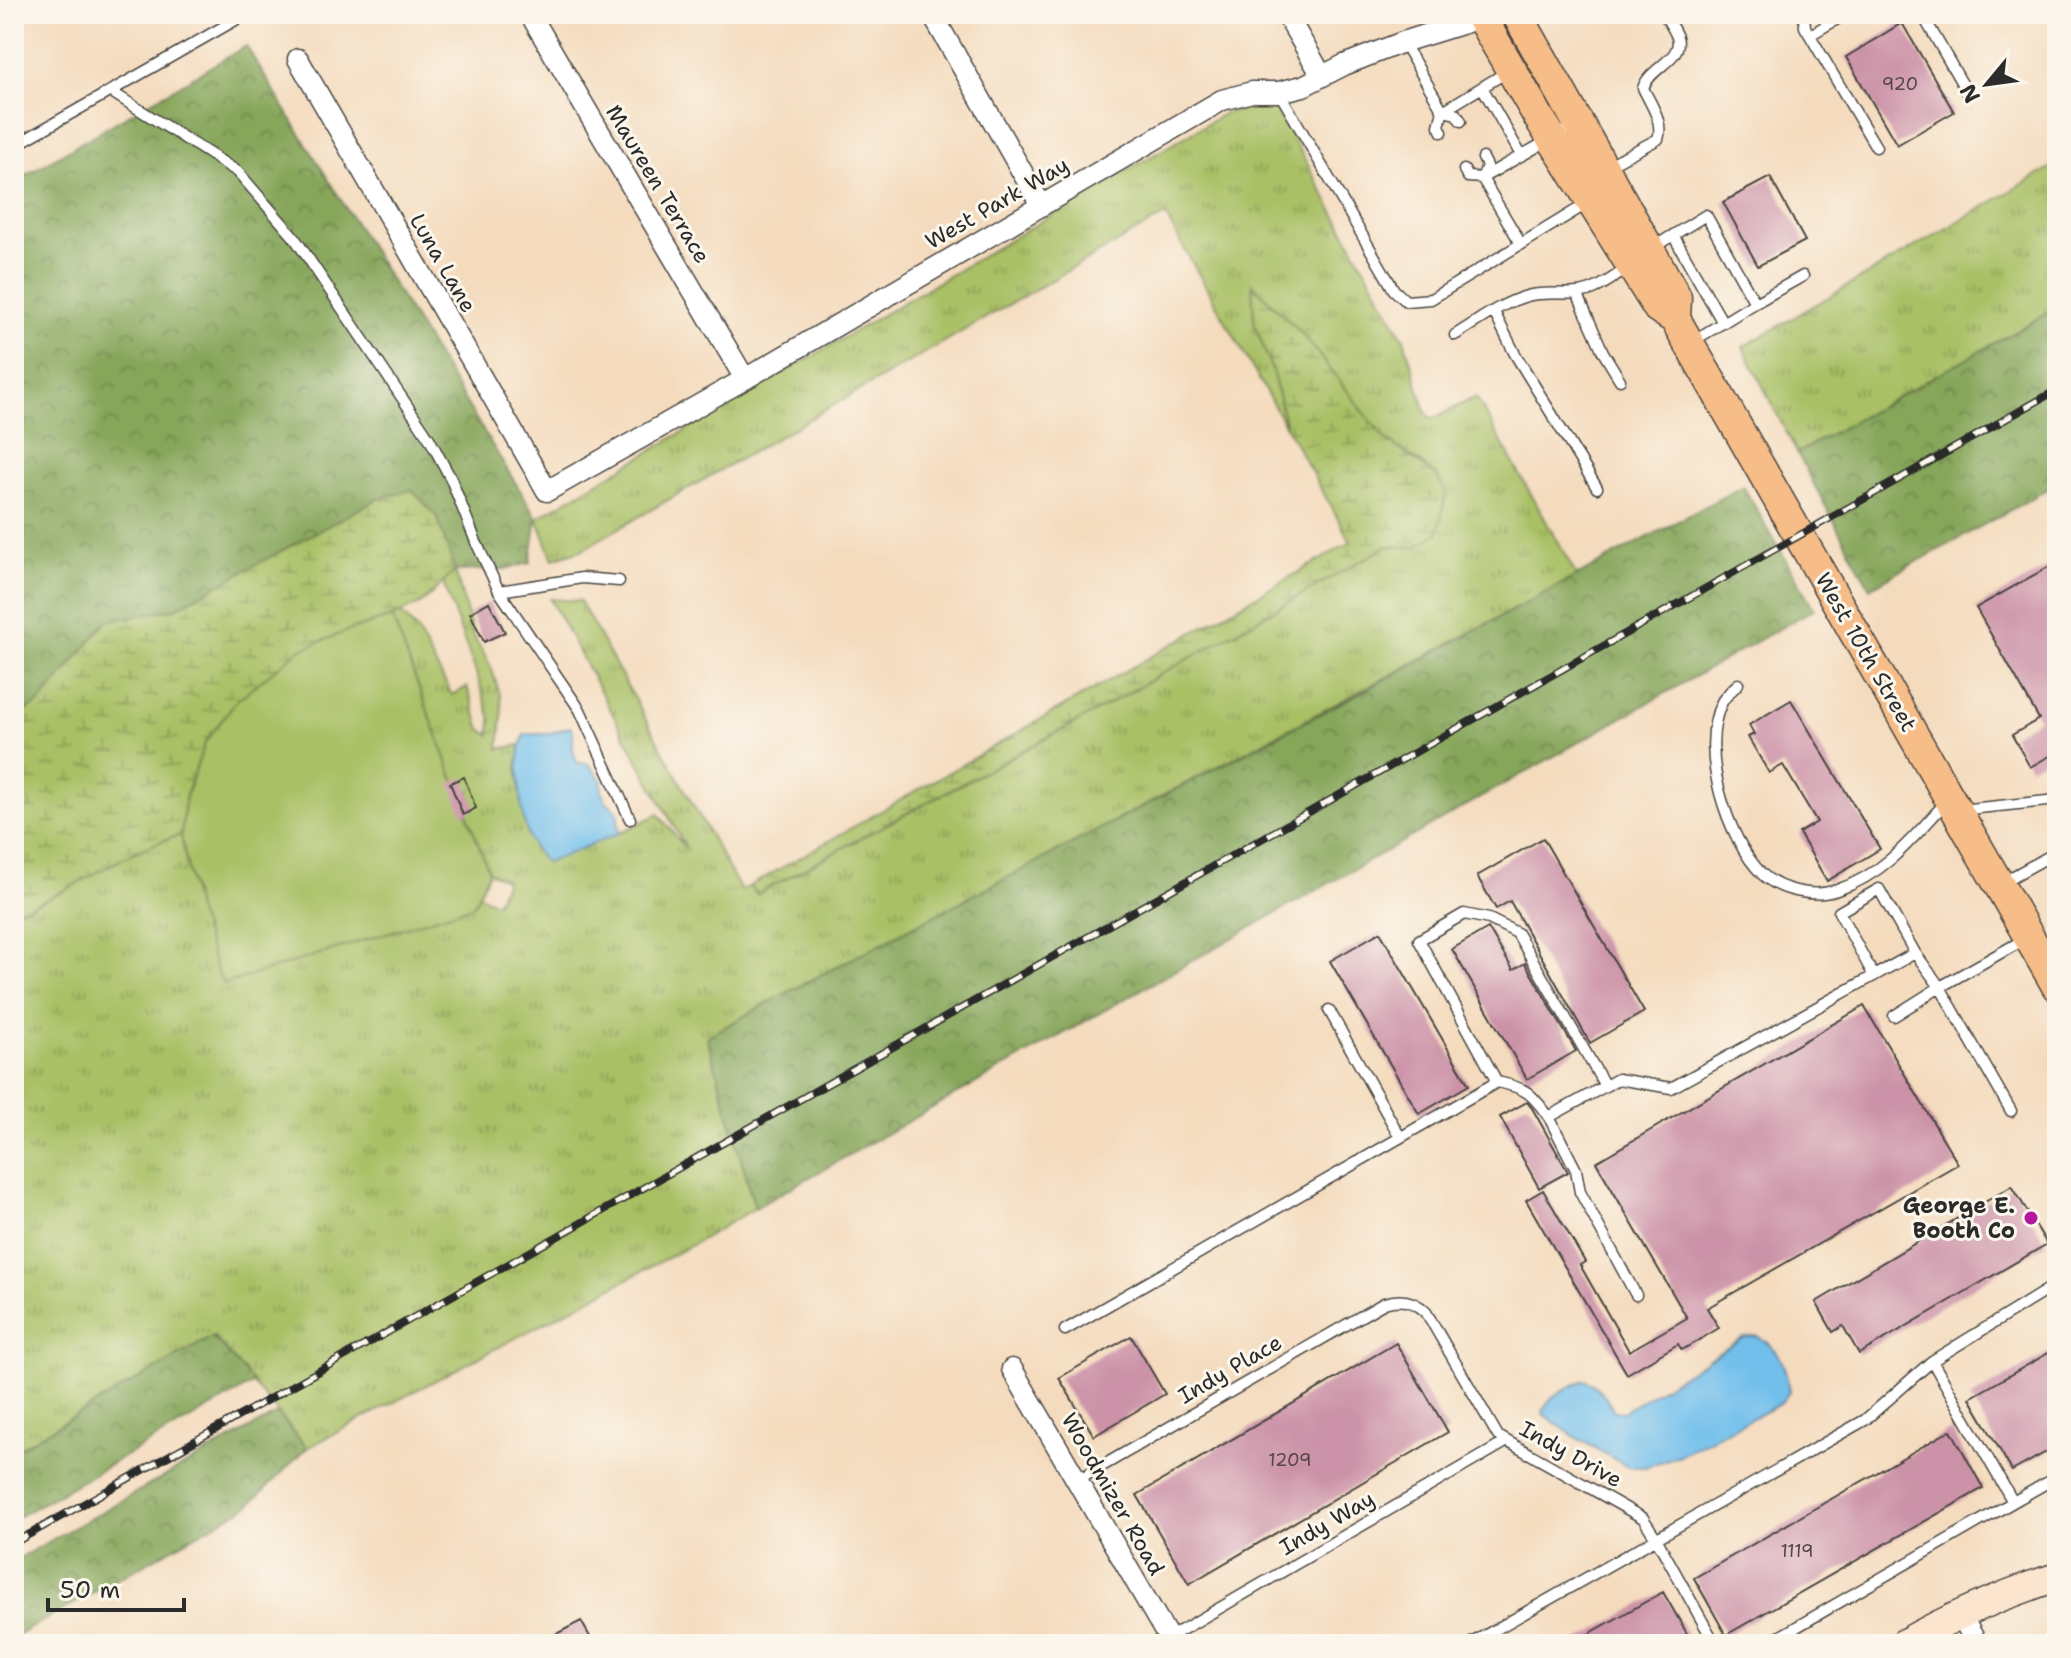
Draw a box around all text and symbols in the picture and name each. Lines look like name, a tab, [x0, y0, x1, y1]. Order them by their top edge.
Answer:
north arrow	[1947, 44, 2027, 124]
house number: 920	[1882, 72, 1918, 96]
text: N	[1953, 79, 1987, 108]
street label: Maureen Terrace	[599, 99, 717, 269]
street label: West Park Way	[920, 150, 1074, 256]
street label: Luna Lane	[403, 208, 483, 318]
street label: West 10th Street	[1809, 567, 1923, 737]
place label: George E. Booth Co	[1903, 1191, 2015, 1245]
marker: George E. Booth Co	[2022, 1209, 2040, 1227]
street label: Indy Place	[1173, 1328, 1287, 1410]
street label: Woodmizer Road	[1055, 1408, 1171, 1581]
street label: Indy Drive	[1515, 1414, 1627, 1494]
house number: 1209	[1268, 1448, 1312, 1472]
street label: Indy Way	[1274, 1484, 1380, 1562]
house number: 1119	[1780, 1539, 1814, 1563]
scale bar	[48, 1562, 184, 1612]
text: 50 m	[60, 1574, 120, 1606]

